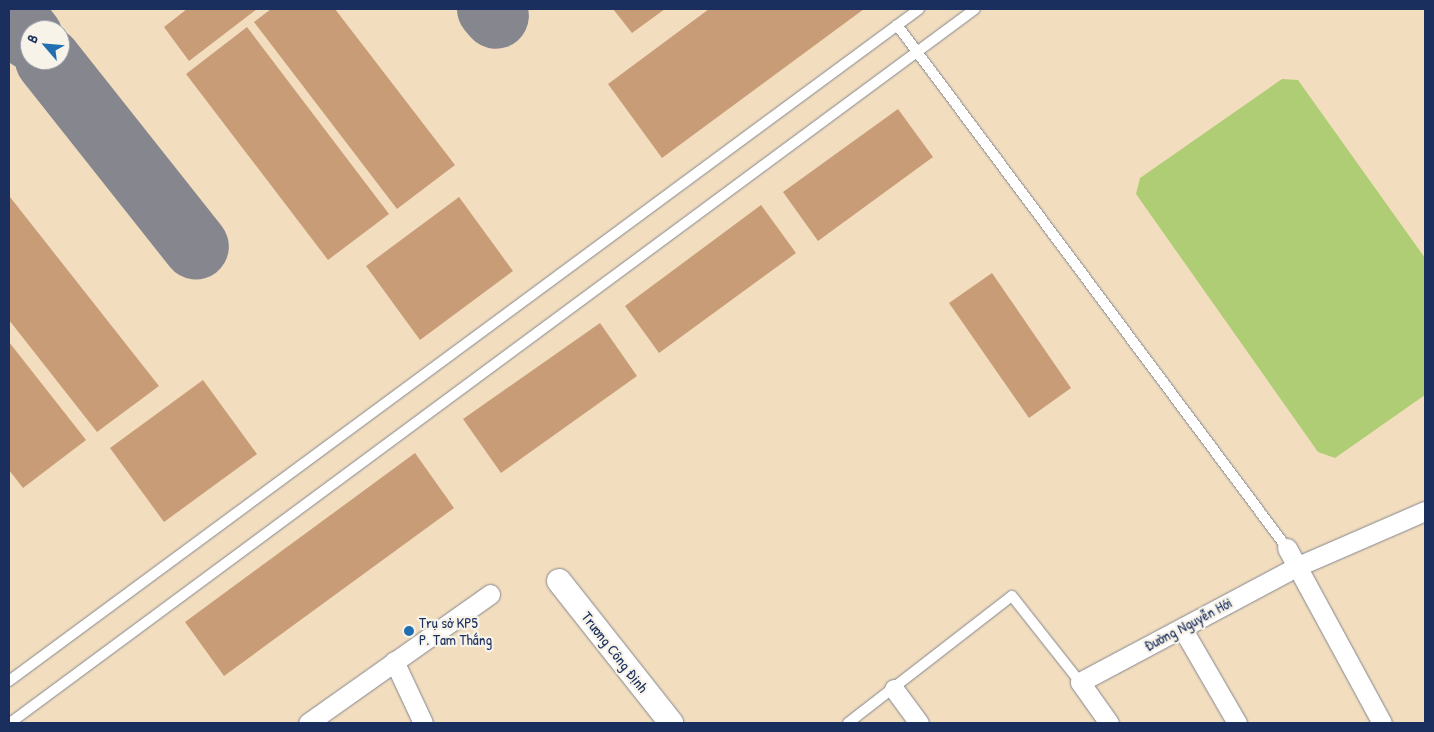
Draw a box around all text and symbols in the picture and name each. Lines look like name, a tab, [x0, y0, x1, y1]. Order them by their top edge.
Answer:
north arrow	[20, 20, 70, 70]
text: B	[22, 31, 42, 46]
street label: Đường Nguyễn Hới	[1141, 593, 1235, 655]
street label: Trương Công Định	[578, 608, 652, 696]
place label: Trụ sở KP5 P. Tam Thắng	[419, 613, 492, 648]
marker: Trụ sở KP5 P. Tam Thắng	[403, 625, 415, 637]

